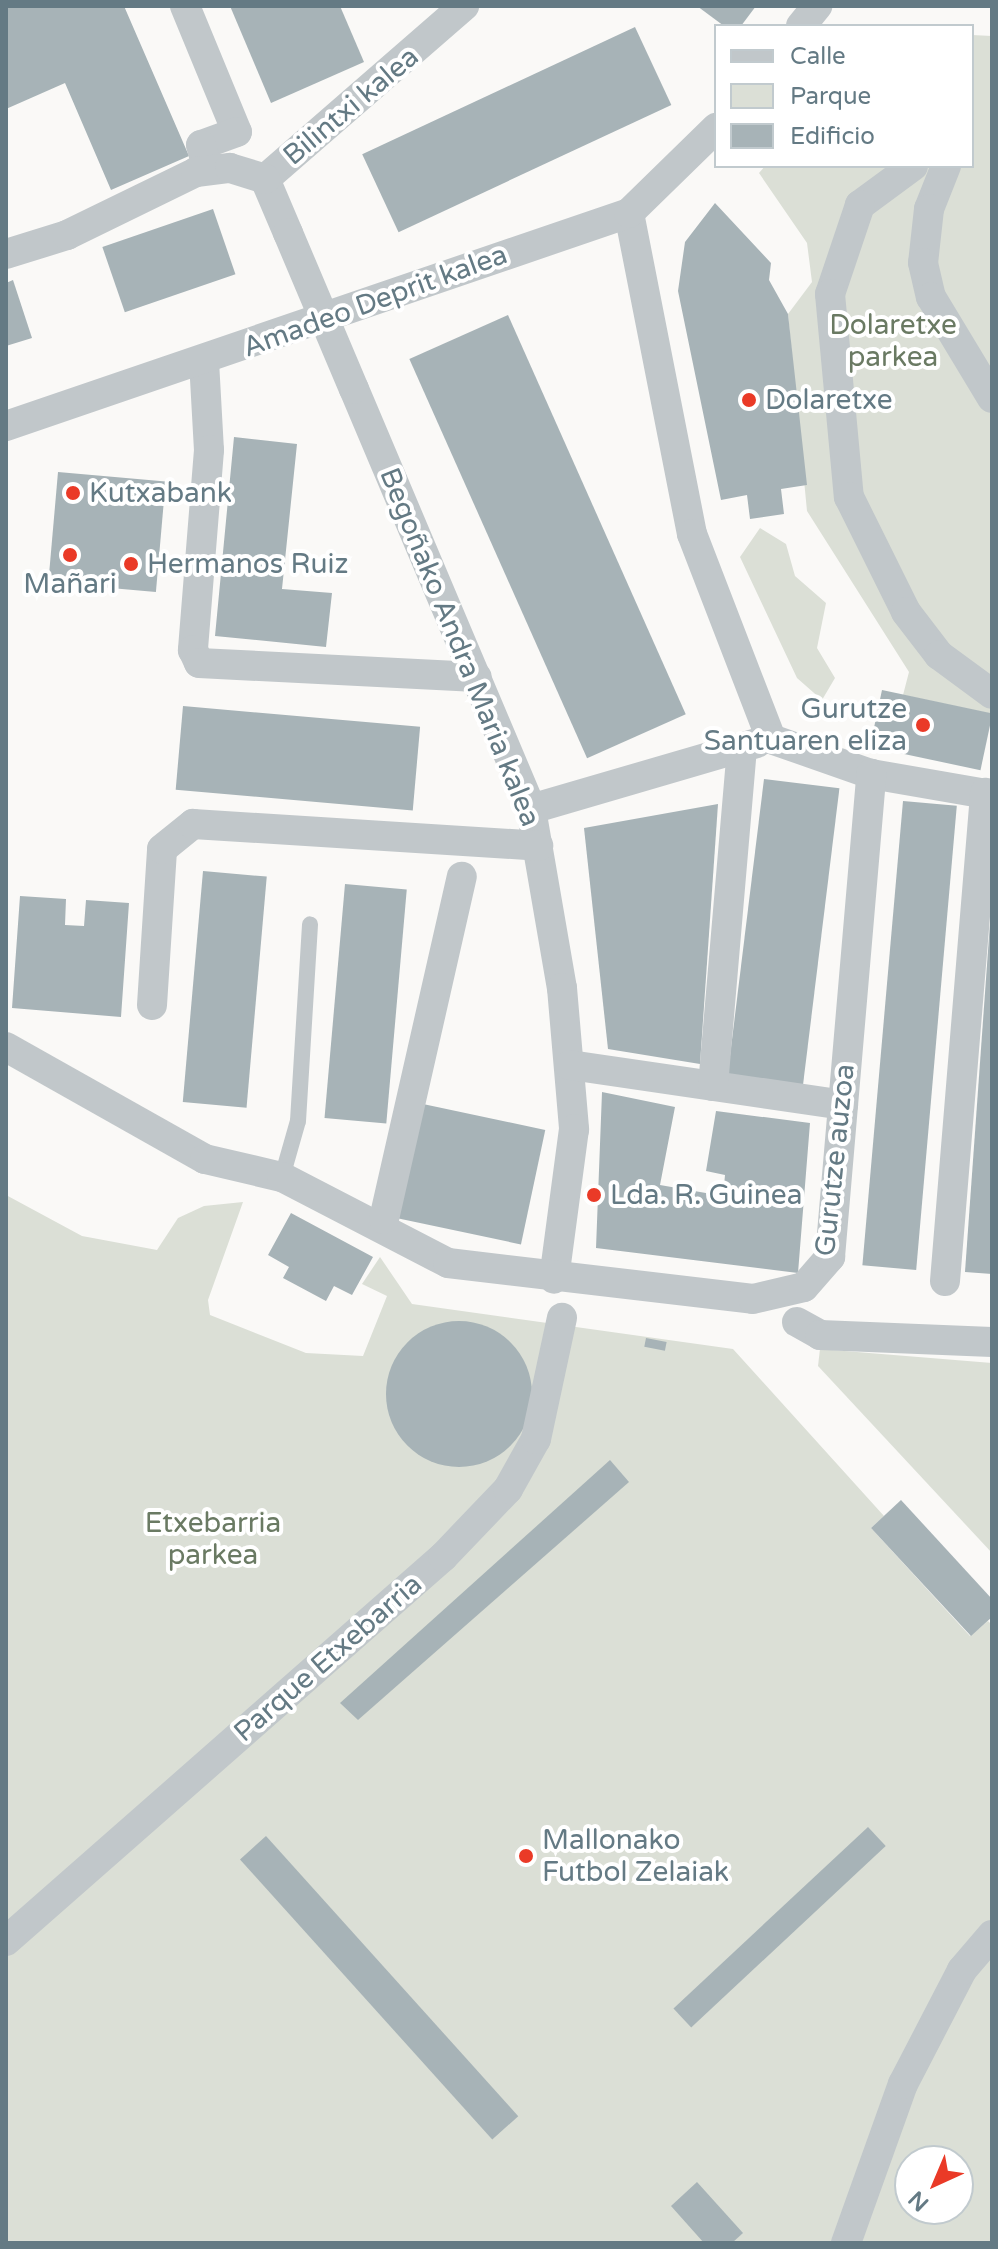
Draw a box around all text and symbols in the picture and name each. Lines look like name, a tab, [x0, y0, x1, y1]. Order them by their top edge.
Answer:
legend	[714, 24, 974, 168]
street label: Bilintxi kalea	[277, 40, 425, 172]
text: Calle	[790, 42, 846, 71]
text: Parque	[790, 82, 871, 111]
text: Edificio	[790, 122, 875, 151]
street label: Amadeo Deprit kalea	[238, 238, 512, 364]
park label: Dolaretxe parkea	[829, 308, 957, 374]
place label: Dolaretxe	[765, 383, 893, 417]
marker: Dolaretxe	[740, 391, 758, 409]
street label: Begoñako Andra Maria kalea	[373, 463, 547, 831]
place label: Kutxabank	[89, 476, 232, 510]
marker: Kutxabank	[64, 484, 82, 502]
marker: Mañari	[61, 546, 79, 564]
place label: Hermanos Ruiz	[147, 547, 348, 581]
marker: Hermanos Ruiz	[122, 555, 140, 573]
place label: Mañari	[23, 567, 117, 601]
place label: Gurutze Santuaren eliza	[704, 692, 907, 758]
marker: Gurutze Santuaren eliza	[914, 716, 932, 734]
street label: Gurutze auzoa	[808, 1062, 862, 1258]
place label: Lda. R. Guinea	[610, 1178, 802, 1212]
marker: Lda. R. Guinea	[585, 1186, 603, 1204]
park label: Etxebarria parkea	[145, 1506, 281, 1572]
street label: Parque Etxebarria	[227, 1567, 429, 1749]
place label: Mallonako Futbol Zelaiak	[542, 1823, 729, 1889]
marker: Mallonako Futbol Zelaiak	[517, 1847, 535, 1865]
north arrow	[894, 2145, 974, 2225]
text: N	[903, 2185, 934, 2216]

